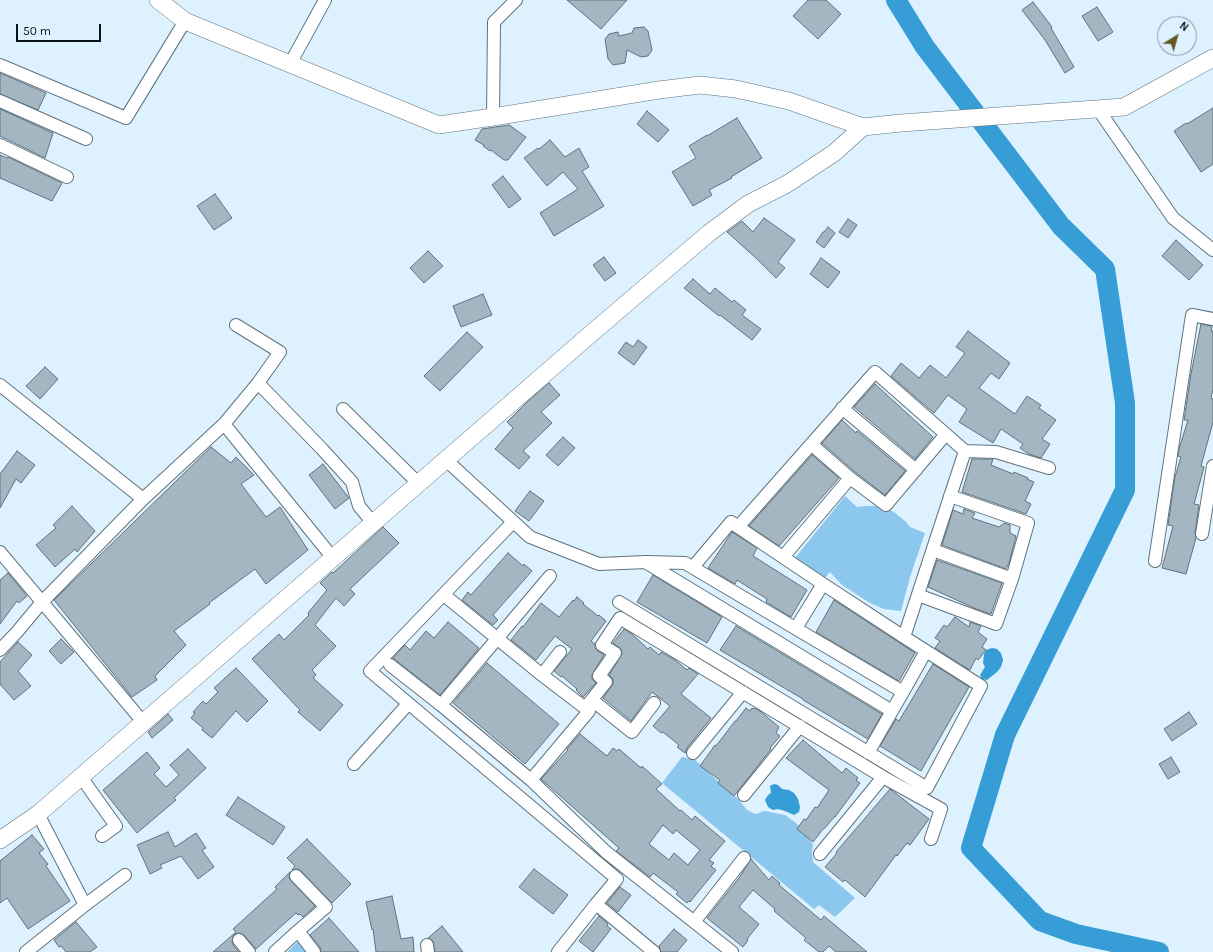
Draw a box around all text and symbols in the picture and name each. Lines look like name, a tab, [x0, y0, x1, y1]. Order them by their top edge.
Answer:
scale bar	[18, 16, 103, 42]
north arrow	[1157, 16, 1197, 56]
text: N	[1177, 19, 1191, 34]
text: 50 m	[23, 24, 51, 38]

